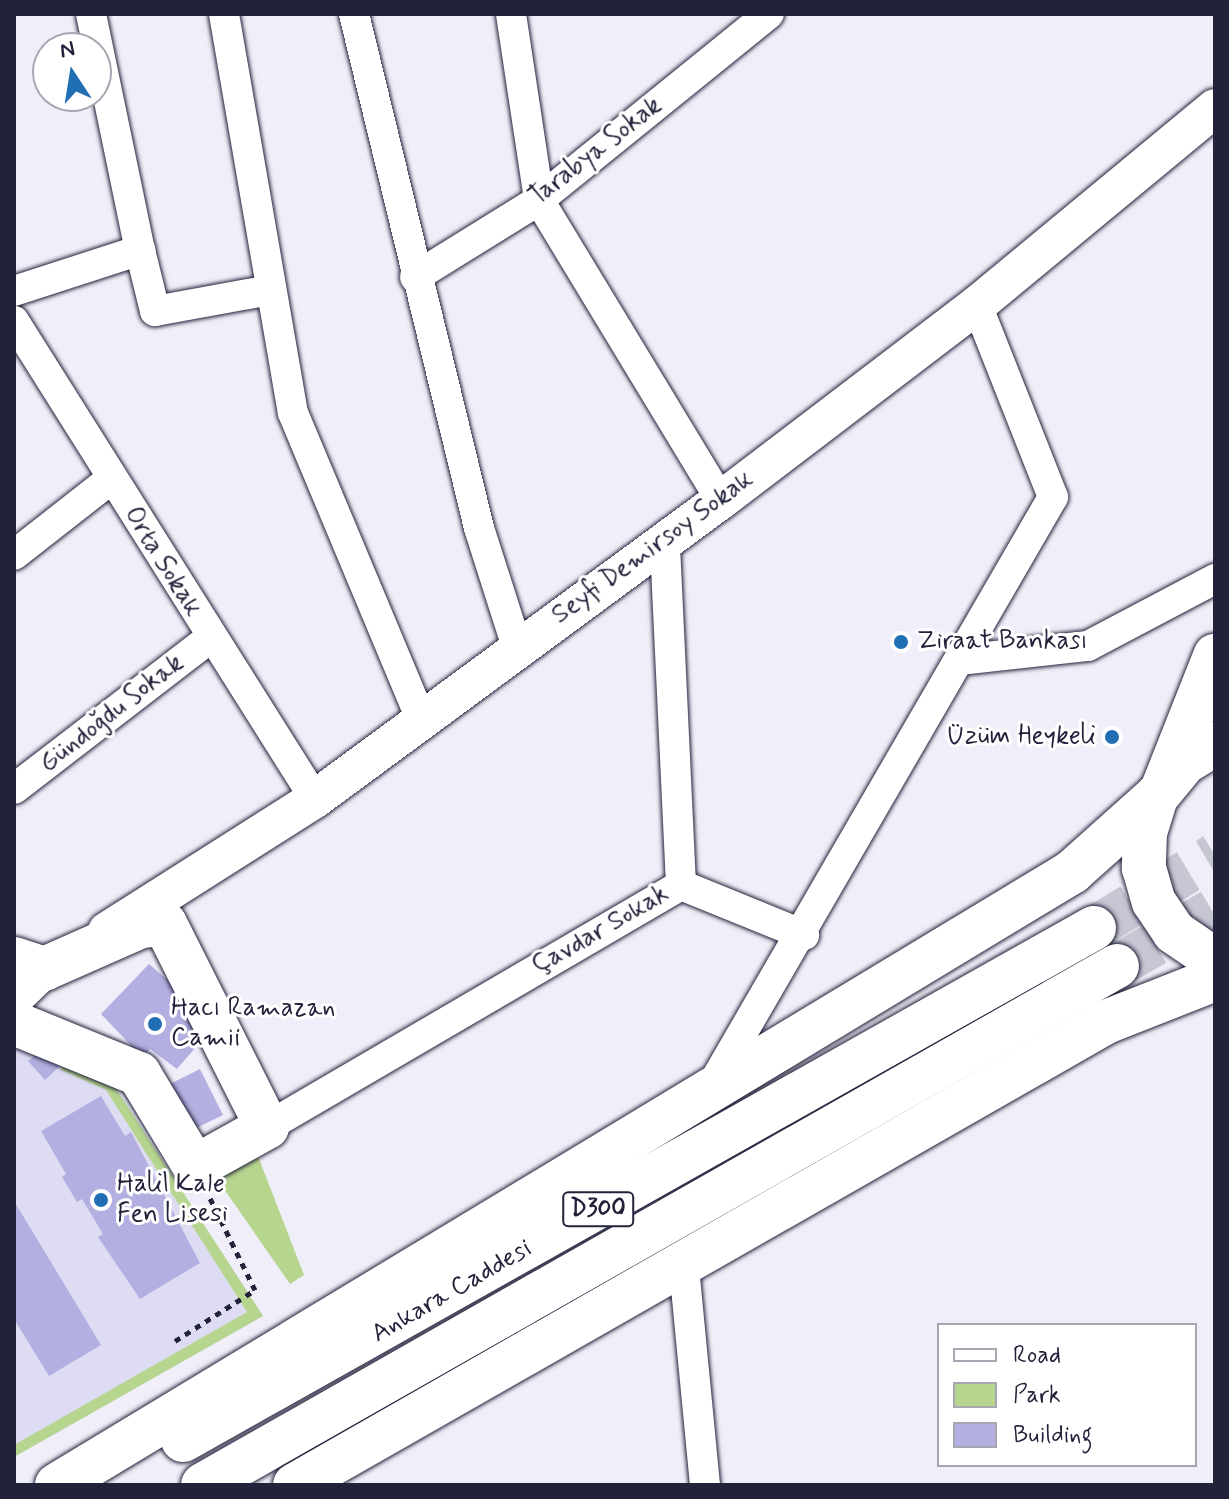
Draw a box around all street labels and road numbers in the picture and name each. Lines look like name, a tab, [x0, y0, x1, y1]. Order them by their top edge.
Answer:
street label: Tarabya Sokak	[523, 90, 669, 214]
street label: Seyfi Demirsoy Sokak	[546, 465, 760, 631]
street label: Orta Sokak	[116, 501, 208, 623]
street label: Gündoğdu Sokak	[34, 648, 190, 780]
street label: Çavdar Sokak	[527, 879, 675, 983]
road number: D300	[562, 1189, 634, 1229]
street label: Ankara Caddesi	[366, 1234, 538, 1350]

